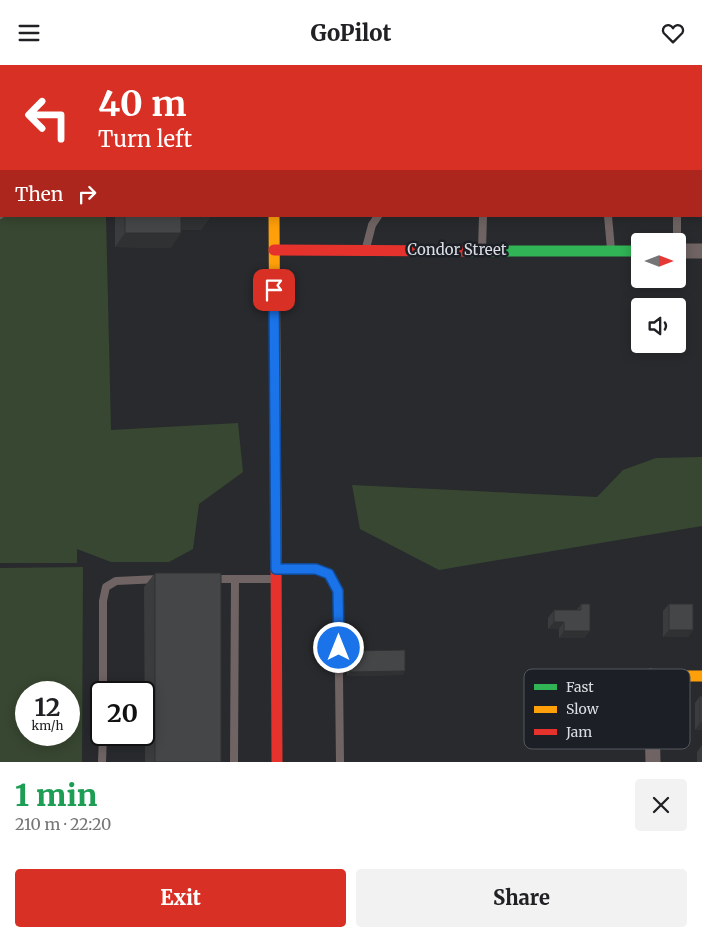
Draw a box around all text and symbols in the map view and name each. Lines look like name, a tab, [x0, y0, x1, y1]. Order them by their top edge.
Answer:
icon: menu	[15, 19, 43, 47]
text: GoPilot	[311, 19, 391, 47]
icon: heart	[659, 19, 687, 47]
text: 40 m	[98, 82, 186, 126]
icon: left	[15, 85, 80, 150]
text: Turn left	[98, 125, 192, 153]
icon: right	[73, 180, 101, 208]
text: Then	[15, 182, 63, 206]
north arrow	[631, 233, 686, 287]
map controls	[631, 233, 686, 353]
street label: Condor Street	[407, 240, 507, 259]
pin	[253, 269, 295, 311]
icon: arrive	[260, 276, 288, 304]
button: sound	[631, 298, 686, 353]
position arrow	[312, 621, 364, 673]
legend	[524, 669, 690, 749]
text: Fast	[566, 678, 594, 696]
speed limit sign: 20	[90, 681, 155, 746]
text: 12	[34, 691, 61, 723]
text: Slow	[566, 700, 599, 718]
text: km/h	[32, 718, 63, 733]
text: Jam	[565, 723, 592, 741]
text: 1 min	[15, 776, 97, 814]
button: close	[635, 779, 687, 831]
text: 210 m · 22:20	[15, 814, 111, 834]
button: Exit	[15, 869, 346, 927]
button: Share	[356, 869, 687, 927]

